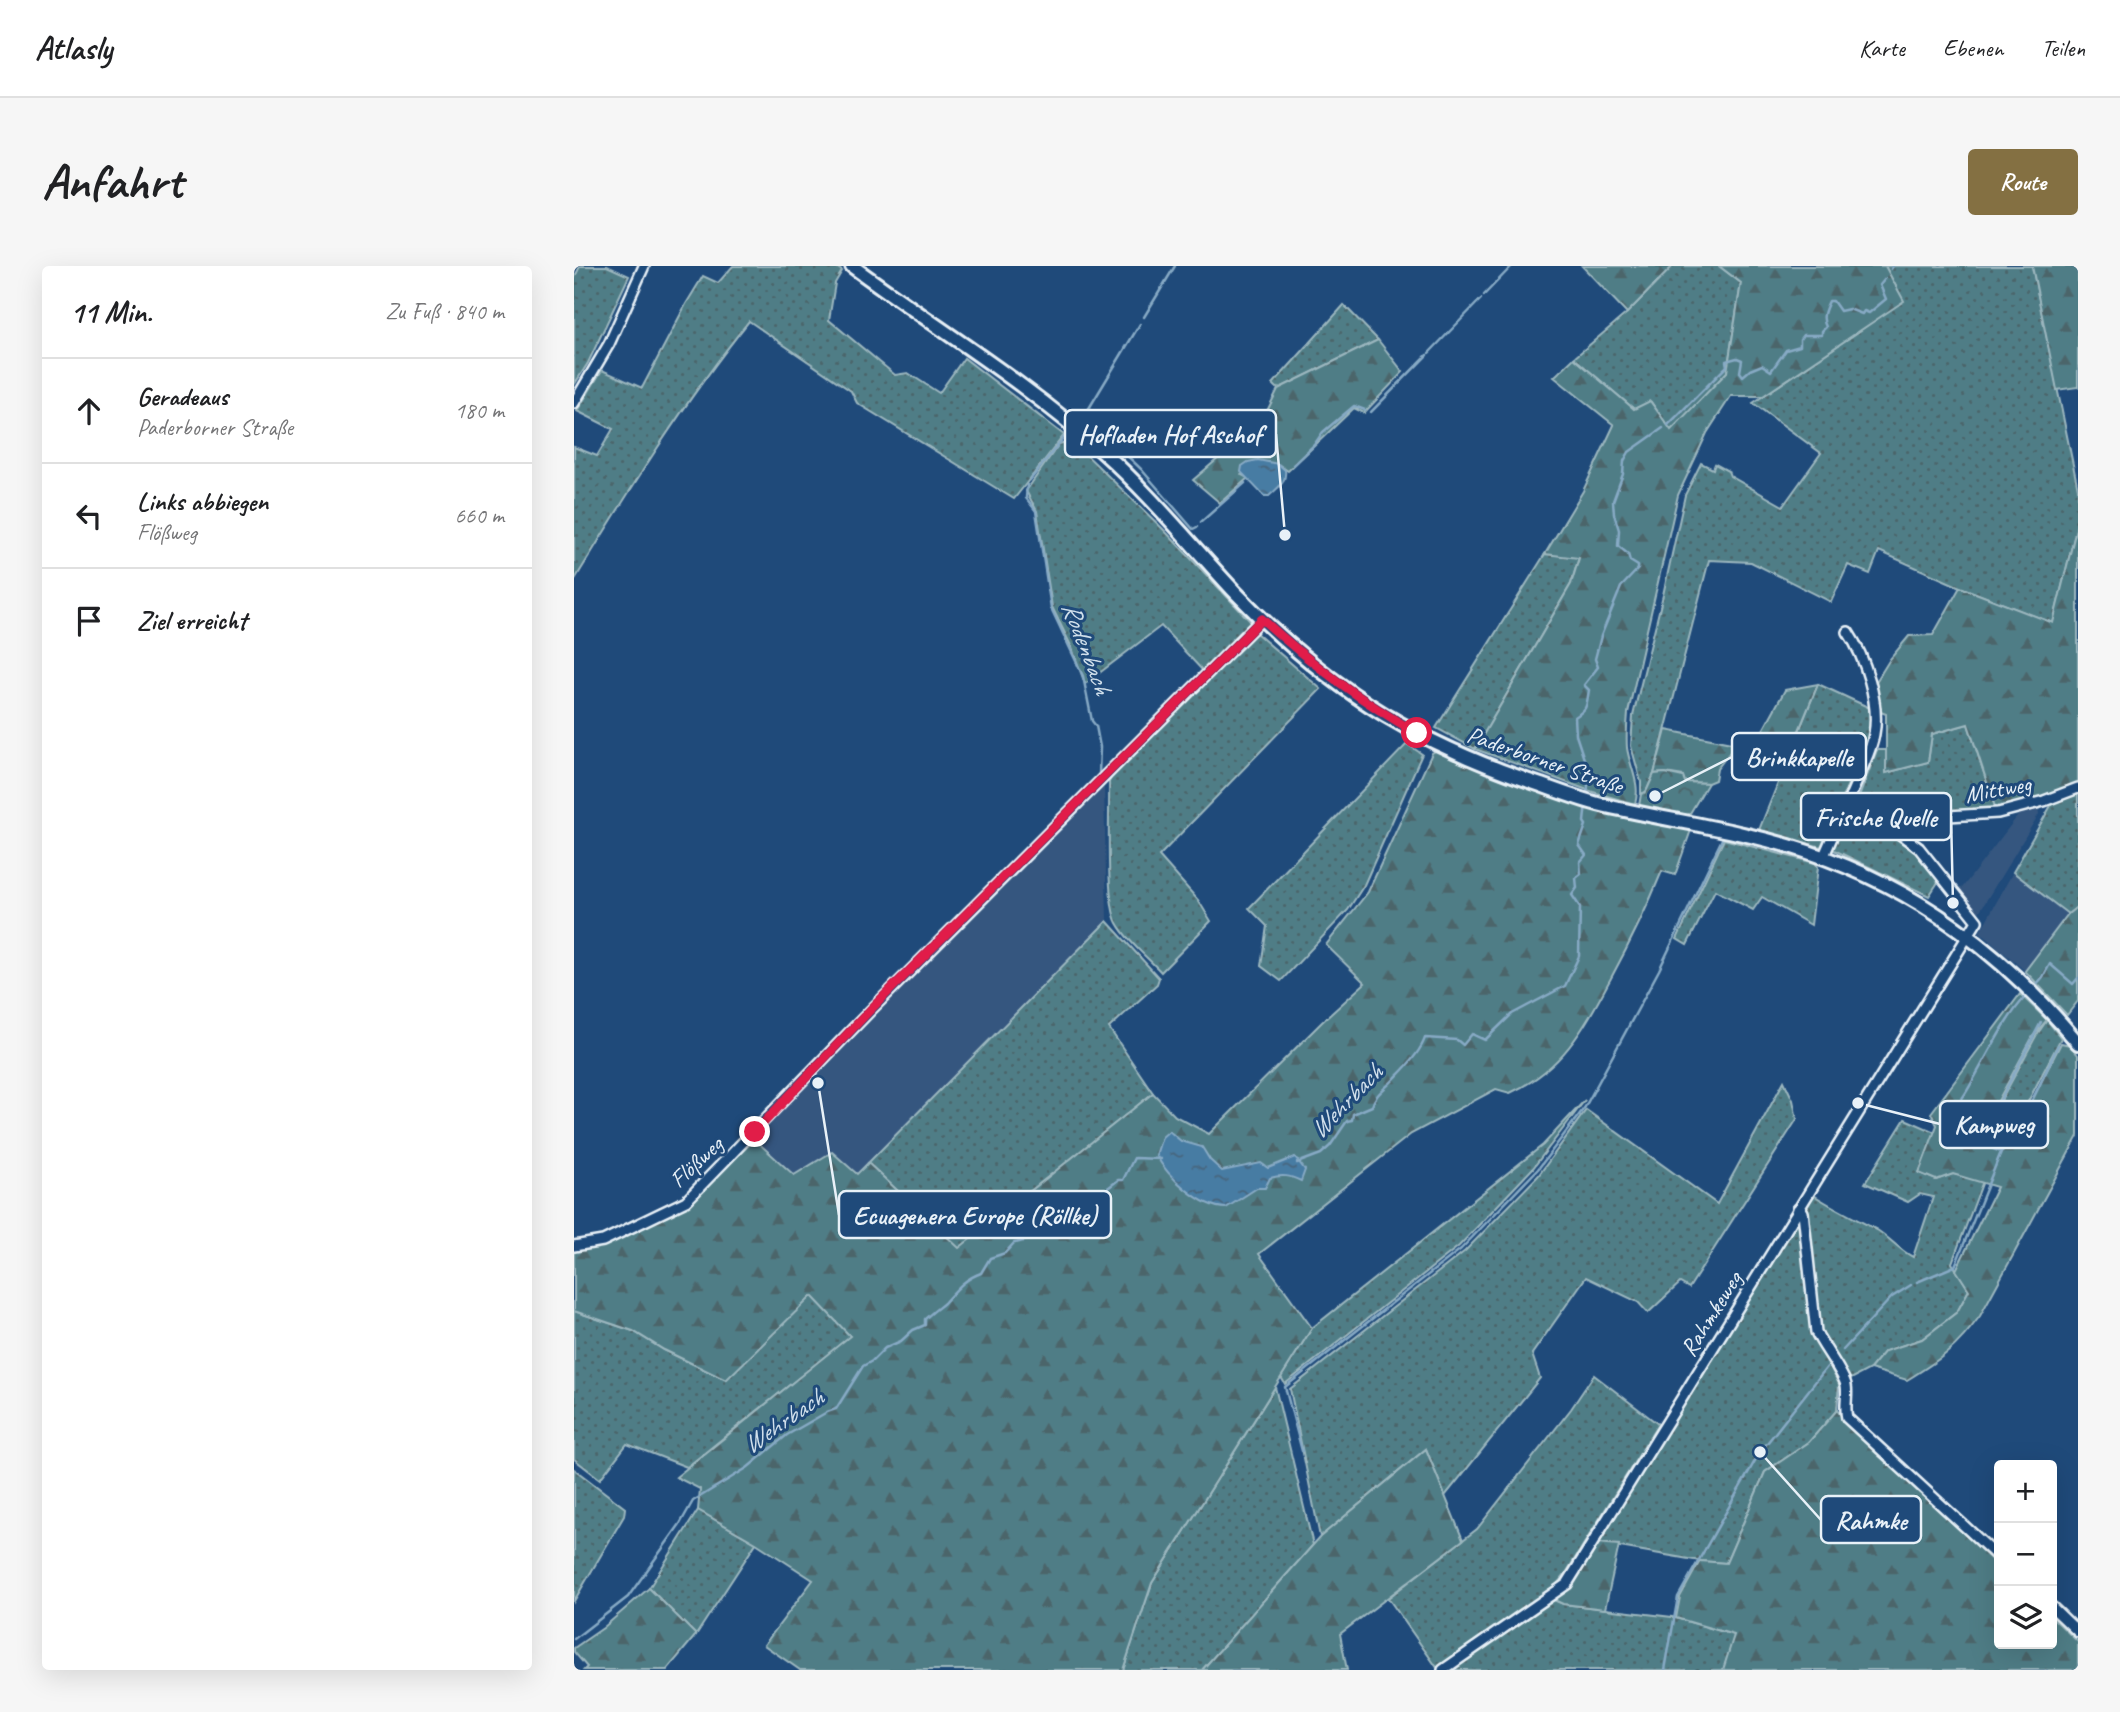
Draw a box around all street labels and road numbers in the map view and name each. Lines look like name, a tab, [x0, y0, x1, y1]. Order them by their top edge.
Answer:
street label: Paderborner Straße	[1463, 719, 1629, 801]
street label: Mittweg	[1963, 768, 2035, 810]
street label: Flößweg	[663, 1128, 731, 1194]
street label: Rahmkeweg	[1673, 1264, 1750, 1362]

